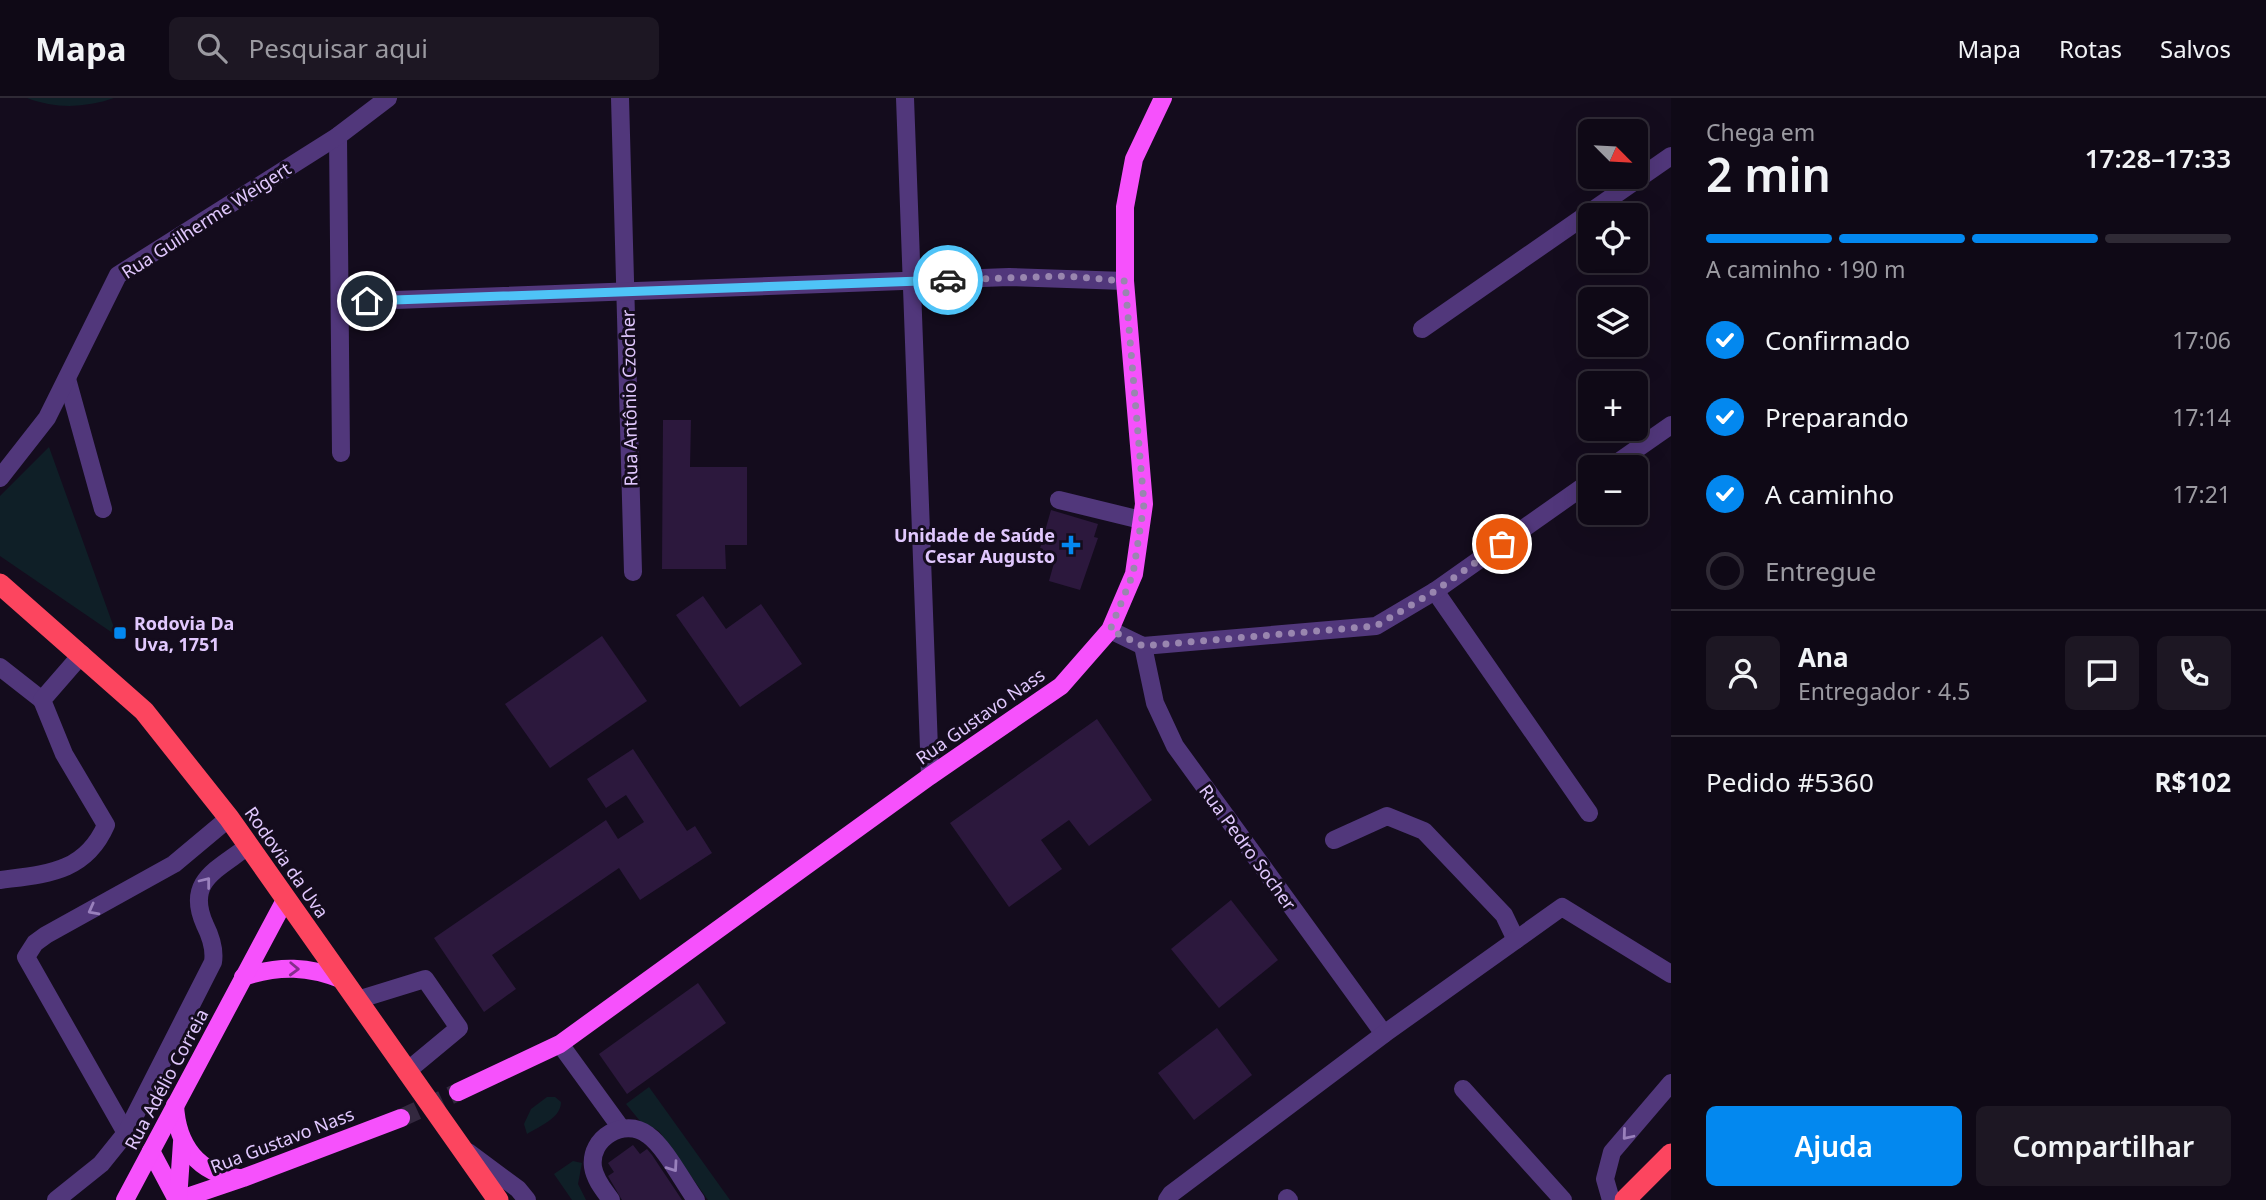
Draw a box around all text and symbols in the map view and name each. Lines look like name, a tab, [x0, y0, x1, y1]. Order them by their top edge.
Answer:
search box	[169, 17, 659, 80]
text: Mapa	[35, 26, 127, 71]
icon: search	[193, 29, 231, 67]
text: Pesquisar aqui	[249, 30, 428, 66]
text: Mapa	[1957, 32, 2021, 65]
text: Rotas	[2059, 32, 2122, 65]
text: Salvos	[2160, 32, 2231, 65]
text: Chega em	[1706, 116, 1815, 148]
north arrow	[1578, 119, 1648, 189]
map controls	[1578, 119, 1648, 525]
text: 17:28–17:33	[2085, 140, 2231, 176]
text: 2 min	[1706, 143, 1831, 205]
street label: Rua Guilherme Weigert	[117, 156, 296, 284]
button: locate	[1578, 203, 1648, 273]
courier	[913, 245, 983, 315]
text: A caminho · 190 m	[1706, 253, 1905, 285]
icon: car	[929, 261, 967, 299]
pin	[337, 271, 397, 331]
icon: home	[348, 282, 386, 320]
button: layers	[1578, 287, 1648, 357]
street label: Rua Antônio Czocher	[615, 309, 643, 486]
icon: check	[1706, 321, 1744, 359]
text: Confirmado	[1765, 322, 1910, 358]
text: 17:06	[2172, 324, 2231, 356]
button: +	[1578, 371, 1648, 441]
icon: check	[1706, 398, 1744, 436]
text: Preparando	[1765, 399, 1909, 435]
text: 17:14	[2172, 401, 2231, 433]
button: −	[1578, 455, 1648, 525]
icon: check	[1706, 475, 1744, 513]
text: A caminho	[1765, 476, 1894, 512]
text: 17:21	[2172, 478, 2231, 510]
pin	[1472, 514, 1532, 574]
place label: Unidade de Saúde Cesar Augusto	[894, 523, 1055, 568]
icon: bag	[1483, 525, 1521, 563]
marker: Unidade de Saúde Cesar Augusto	[1061, 535, 1081, 555]
text: Entregue	[1765, 553, 1877, 589]
place label: Rodovia Da Uva, 1751	[134, 611, 234, 656]
marker: Rodovia Da Uva, 1751	[112, 625, 128, 641]
button: person	[1706, 636, 1780, 710]
button: chat	[2065, 636, 2139, 710]
button: phone	[2157, 636, 2231, 710]
text: Ana	[1798, 639, 1848, 675]
street label: Rua Gustavo Nass	[911, 662, 1049, 770]
text: Entregador · 4.5	[1798, 675, 1971, 707]
text: Pedido #5360	[1706, 764, 1874, 800]
text: R$102	[2154, 764, 2231, 800]
street label: Rua Pedro Socher	[1194, 779, 1302, 915]
street label: Rodovia da Uva	[240, 802, 334, 922]
one-way arrow	[197, 878, 210, 890]
one-way arrow	[87, 902, 100, 915]
one-way arrow	[288, 961, 299, 976]
street label: Rua Adélio Correia	[119, 1004, 213, 1154]
street label: Rua Gustavo Nass	[207, 1102, 357, 1178]
button: Ajuda	[1706, 1106, 1962, 1186]
button: Compartilhar	[1976, 1106, 2231, 1186]
one-way arrow	[1623, 1127, 1635, 1140]
one-way arrow	[665, 1159, 677, 1172]

